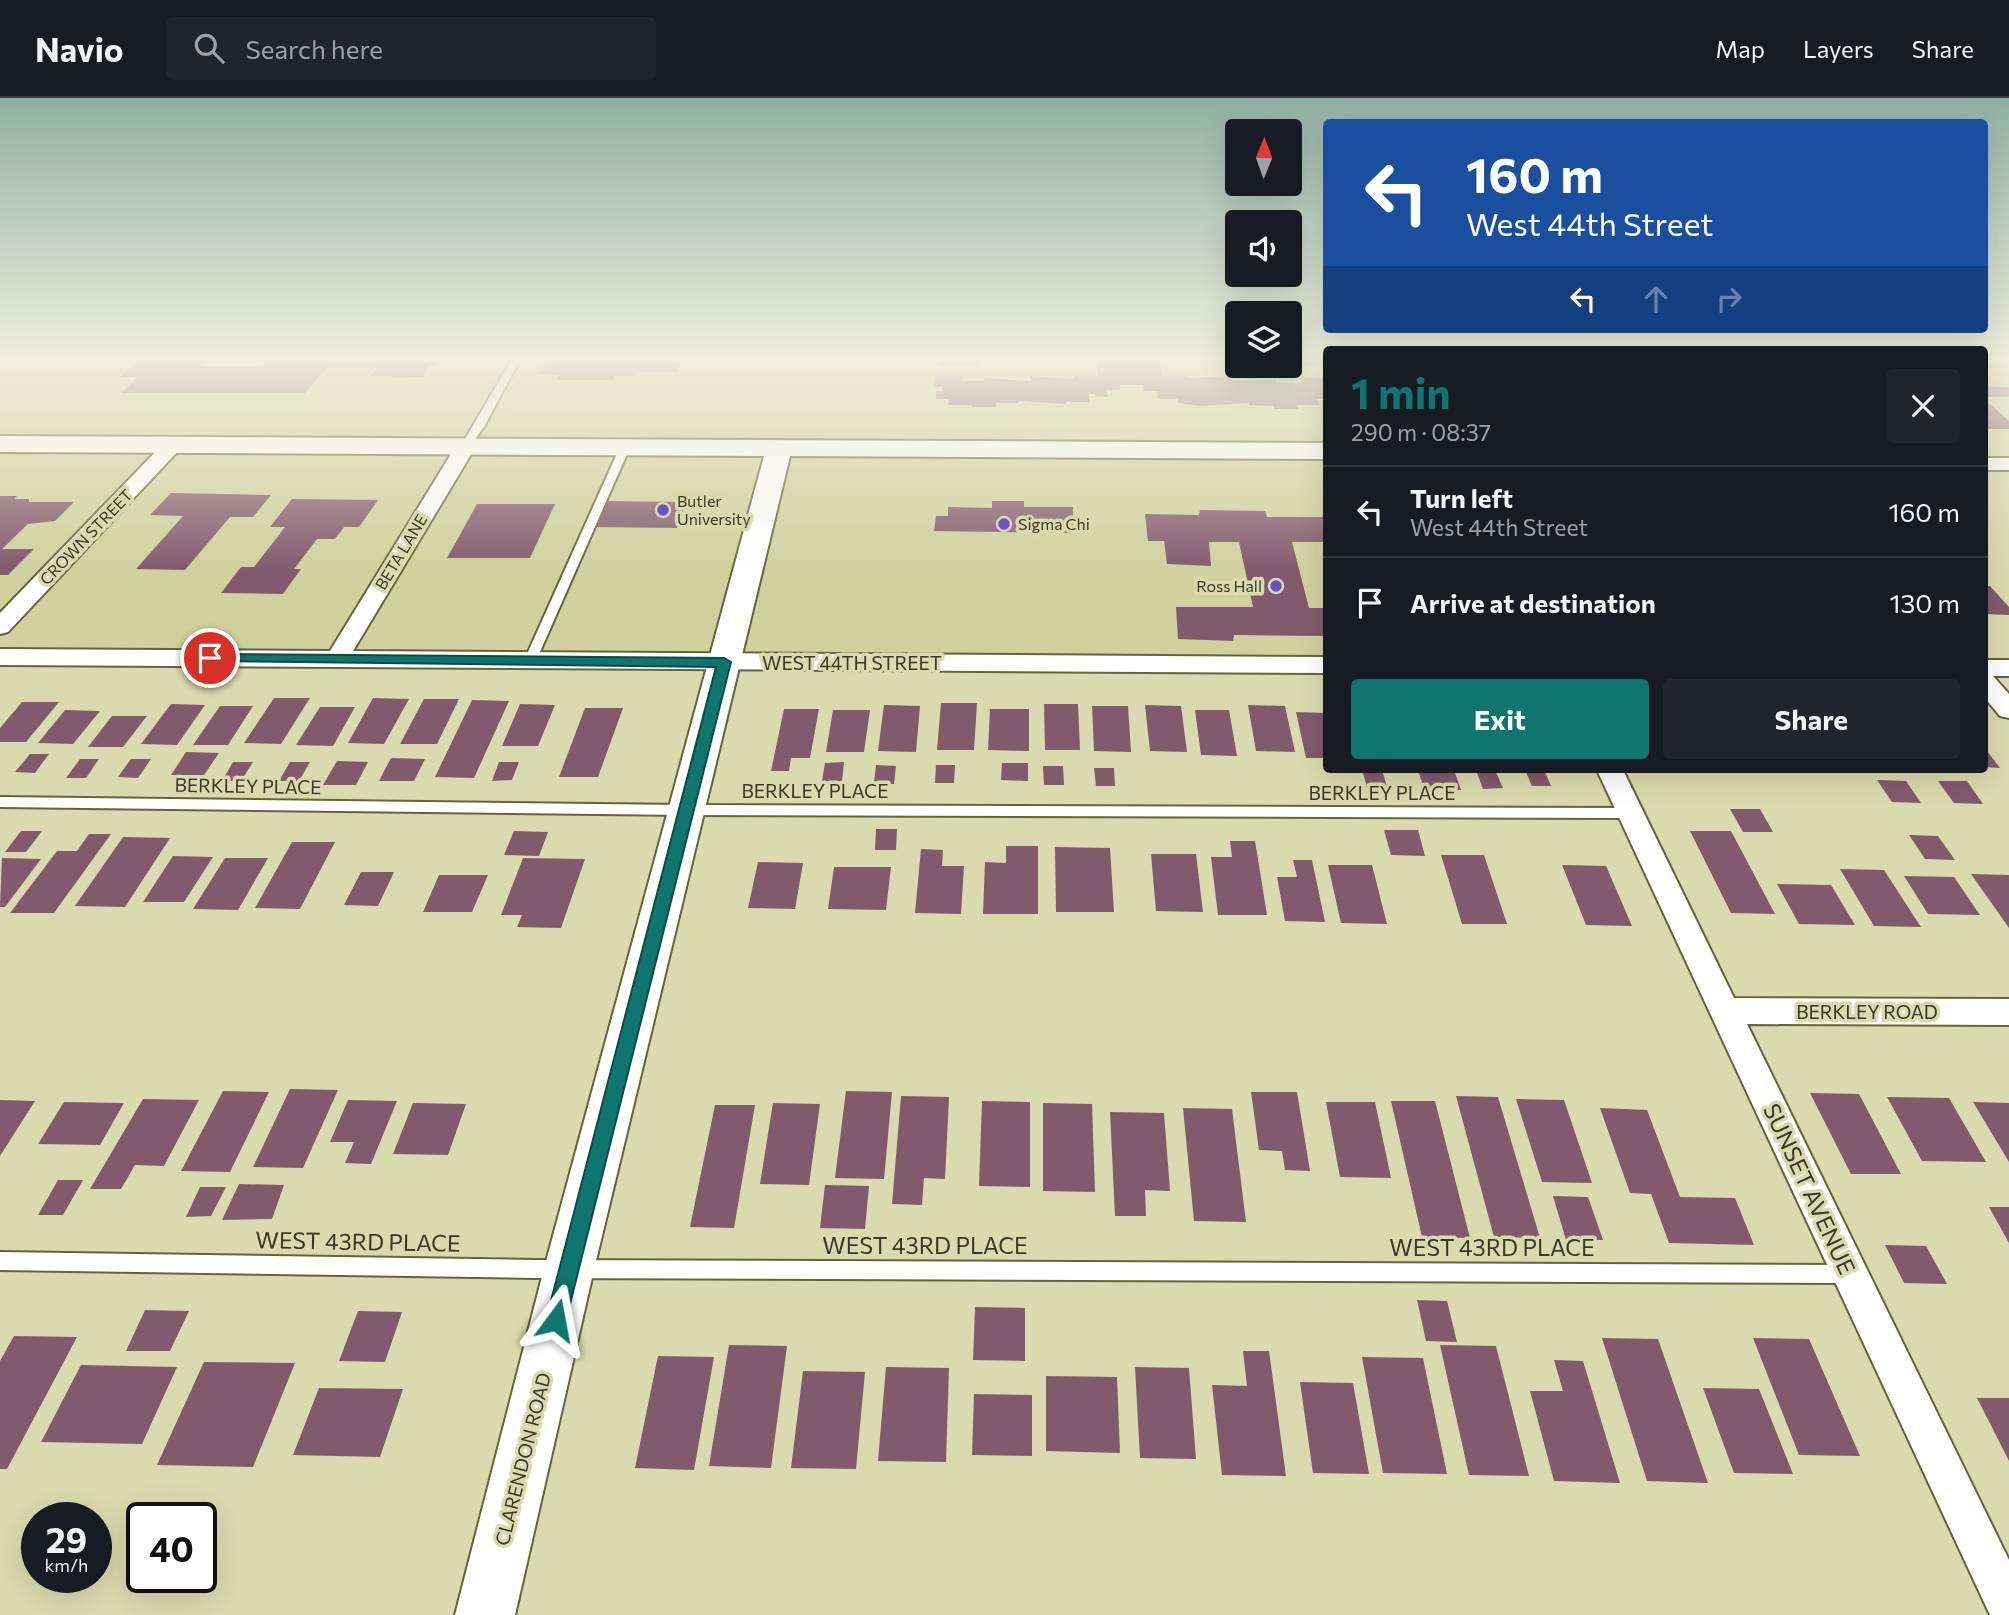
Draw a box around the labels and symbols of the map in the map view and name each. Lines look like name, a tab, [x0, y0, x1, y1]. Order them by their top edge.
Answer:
north arrow	[1225, 119, 1302, 196]
street label: CROWN STREET	[35, 485, 136, 588]
place label: Butler University	[677, 491, 751, 528]
marker: Butler University	[655, 502, 671, 518]
street label: BETA LANE	[371, 511, 430, 593]
place label: Sigma Chi	[1018, 514, 1090, 533]
marker: Sigma Chi	[996, 516, 1012, 532]
place label: Ross Hall	[1196, 576, 1262, 595]
marker: Ross Hall	[1268, 578, 1284, 594]
pin	[180, 628, 240, 688]
street label: WEST 44TH STREET	[762, 651, 942, 674]
street label: BERKLEY PLACE	[174, 773, 322, 798]
street label: BERKLEY PLACE	[742, 779, 888, 802]
street label: BERKLEY PLACE	[1309, 781, 1455, 804]
street label: BERKLEY ROAD	[1796, 1000, 1938, 1023]
street label: SUNSET AVENUE	[1758, 1099, 1862, 1278]
street label: WEST 43RD PLACE	[255, 1225, 461, 1257]
street label: WEST 43RD PLACE	[822, 1231, 1028, 1259]
street label: WEST 43RD PLACE	[1389, 1233, 1595, 1261]
position arrow	[519, 1283, 593, 1357]
street label: CLARENDON ROAD	[490, 1370, 555, 1548]
speed limit sign: 40	[126, 1502, 217, 1593]

